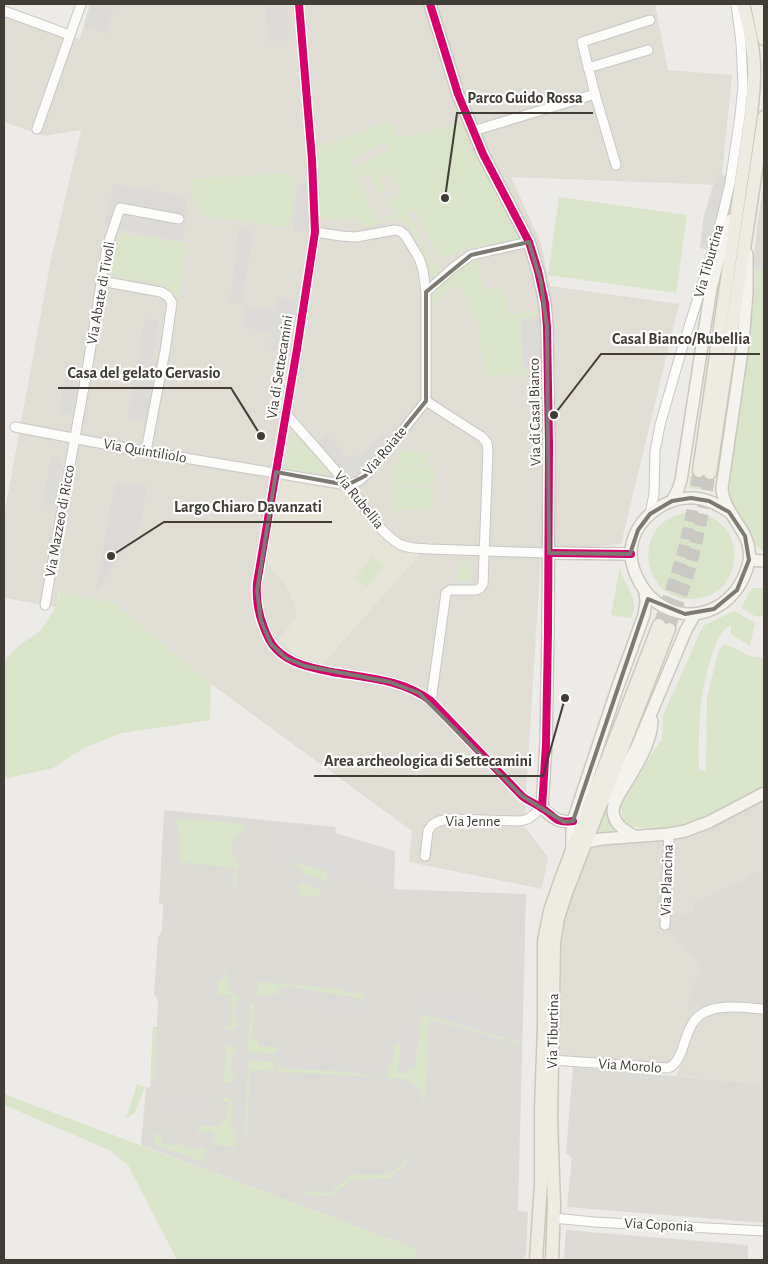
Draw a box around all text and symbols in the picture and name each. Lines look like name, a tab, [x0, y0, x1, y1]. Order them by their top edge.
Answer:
callout: Parco Guido Rossa	[457, 82, 593, 113]
text: Parco Guido Rossa	[467, 90, 583, 106]
street label: Via Tiburtina	[691, 223, 727, 299]
street label: Via Abate di Tivoli	[85, 240, 117, 346]
street label: Via di Settecamini	[264, 314, 296, 420]
callout: Casal Bianco/Rubellia	[601, 323, 760, 354]
text: Casal Bianco/Rubellia	[612, 331, 750, 347]
callout: Casa del gelato Gervasio	[58, 357, 231, 388]
street label: Via di Casal Bianco	[527, 358, 543, 466]
text: Casa del gelato Gervasio	[67, 365, 221, 381]
street label: Via Roiate	[360, 424, 410, 478]
street label: Via Quintiliolo	[102, 436, 188, 466]
street label: Via Mazzeo di Ricco	[43, 464, 77, 578]
street label: Via Rubellia	[331, 468, 387, 532]
callout: Largo Chiaro Davanzati	[164, 491, 332, 522]
text: Largo Chiaro Davanzati	[174, 499, 322, 515]
callout: Area archeologica di Settecamini	[314, 745, 543, 776]
text: Area archeologica di Settecamini	[324, 753, 532, 769]
street label: Via Jenne	[445, 814, 501, 829]
street label: Via Plancina	[658, 844, 676, 916]
street label: Via Tiburtina	[545, 993, 561, 1069]
street label: Via Morolo	[598, 1056, 662, 1076]
street label: Via Coponia	[624, 1216, 694, 1234]

